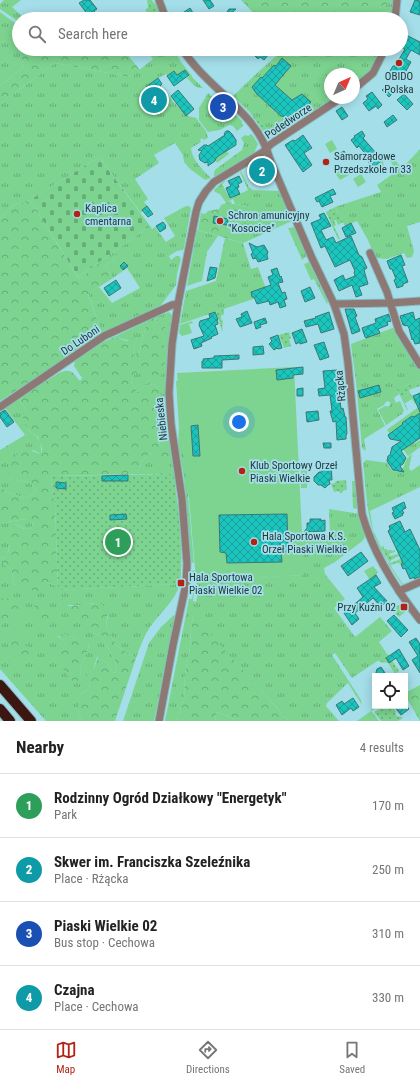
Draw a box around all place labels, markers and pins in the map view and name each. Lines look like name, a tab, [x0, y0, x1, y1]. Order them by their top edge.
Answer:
marker: OBIDO Polska	[394, 58, 404, 68]
place label: OBIDO Polska	[384, 70, 414, 96]
pin: 4	[141, 85, 167, 115]
pin: 3	[210, 92, 236, 122]
place label: Samorządowe Przedszkole nr 33	[334, 150, 411, 176]
pin: 2	[249, 156, 275, 186]
marker: Samorządowe Przedszkole nr 33	[321, 157, 331, 167]
place label: Kaplica cmentarna	[85, 202, 131, 228]
marker: Kaplica cmentarna	[72, 209, 82, 219]
place label: Schron amunicyjny "Kosocice"	[228, 209, 310, 235]
marker: Schron amunicyjny "Kosocice"	[215, 216, 225, 226]
place label: Klub Sportowy Orzeł Piaski Wielkie	[250, 459, 338, 485]
marker: Klub Sportowy Orzeł Piaski Wielkie	[237, 466, 247, 476]
pin: 1	[105, 527, 131, 557]
place label: Hala Sportowa K.S. Orzeł Piaski Wielkie	[262, 530, 347, 556]
marker: Hala Sportowa K.S. Orzeł Piaski Wielkie	[249, 537, 259, 547]
place label: Hala Sportowa Piaski Wielkie 02	[189, 571, 263, 597]
marker: Hala Sportowa Piaski Wielkie 02	[176, 578, 186, 588]
place label: Przy Kuźni 02	[337, 601, 396, 614]
marker: Przy Kuźni 02	[399, 602, 409, 612]

